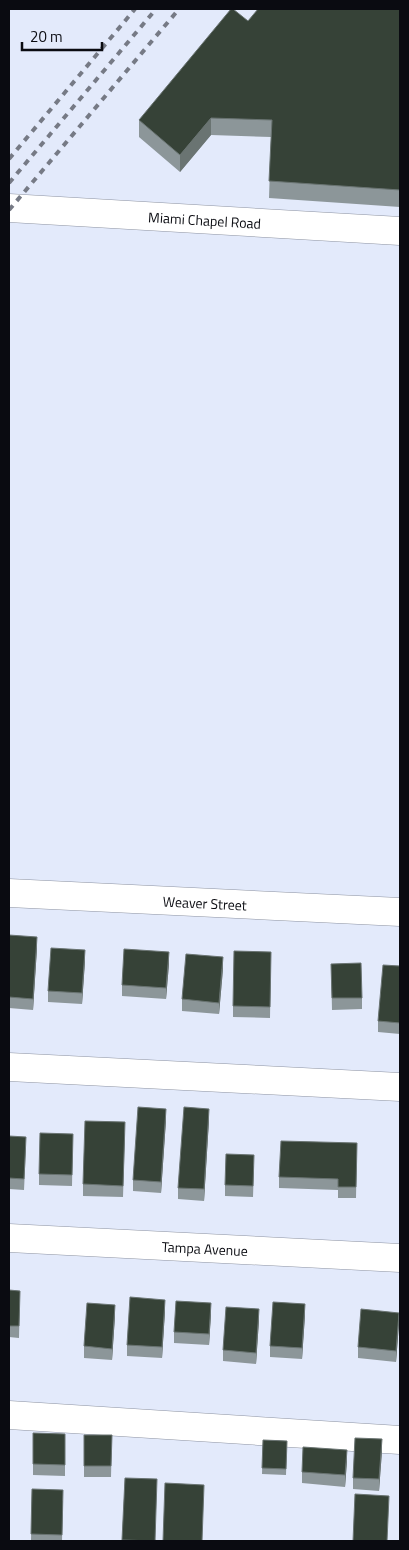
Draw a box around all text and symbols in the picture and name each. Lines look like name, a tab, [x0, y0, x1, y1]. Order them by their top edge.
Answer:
scale bar	[22, 20, 102, 52]
text: 20 m	[30, 25, 63, 48]
street label: Miami Chapel Road	[148, 206, 262, 233]
street label: Weaver Street	[162, 890, 247, 915]
street label: Tampa Avenue	[161, 1235, 248, 1261]

